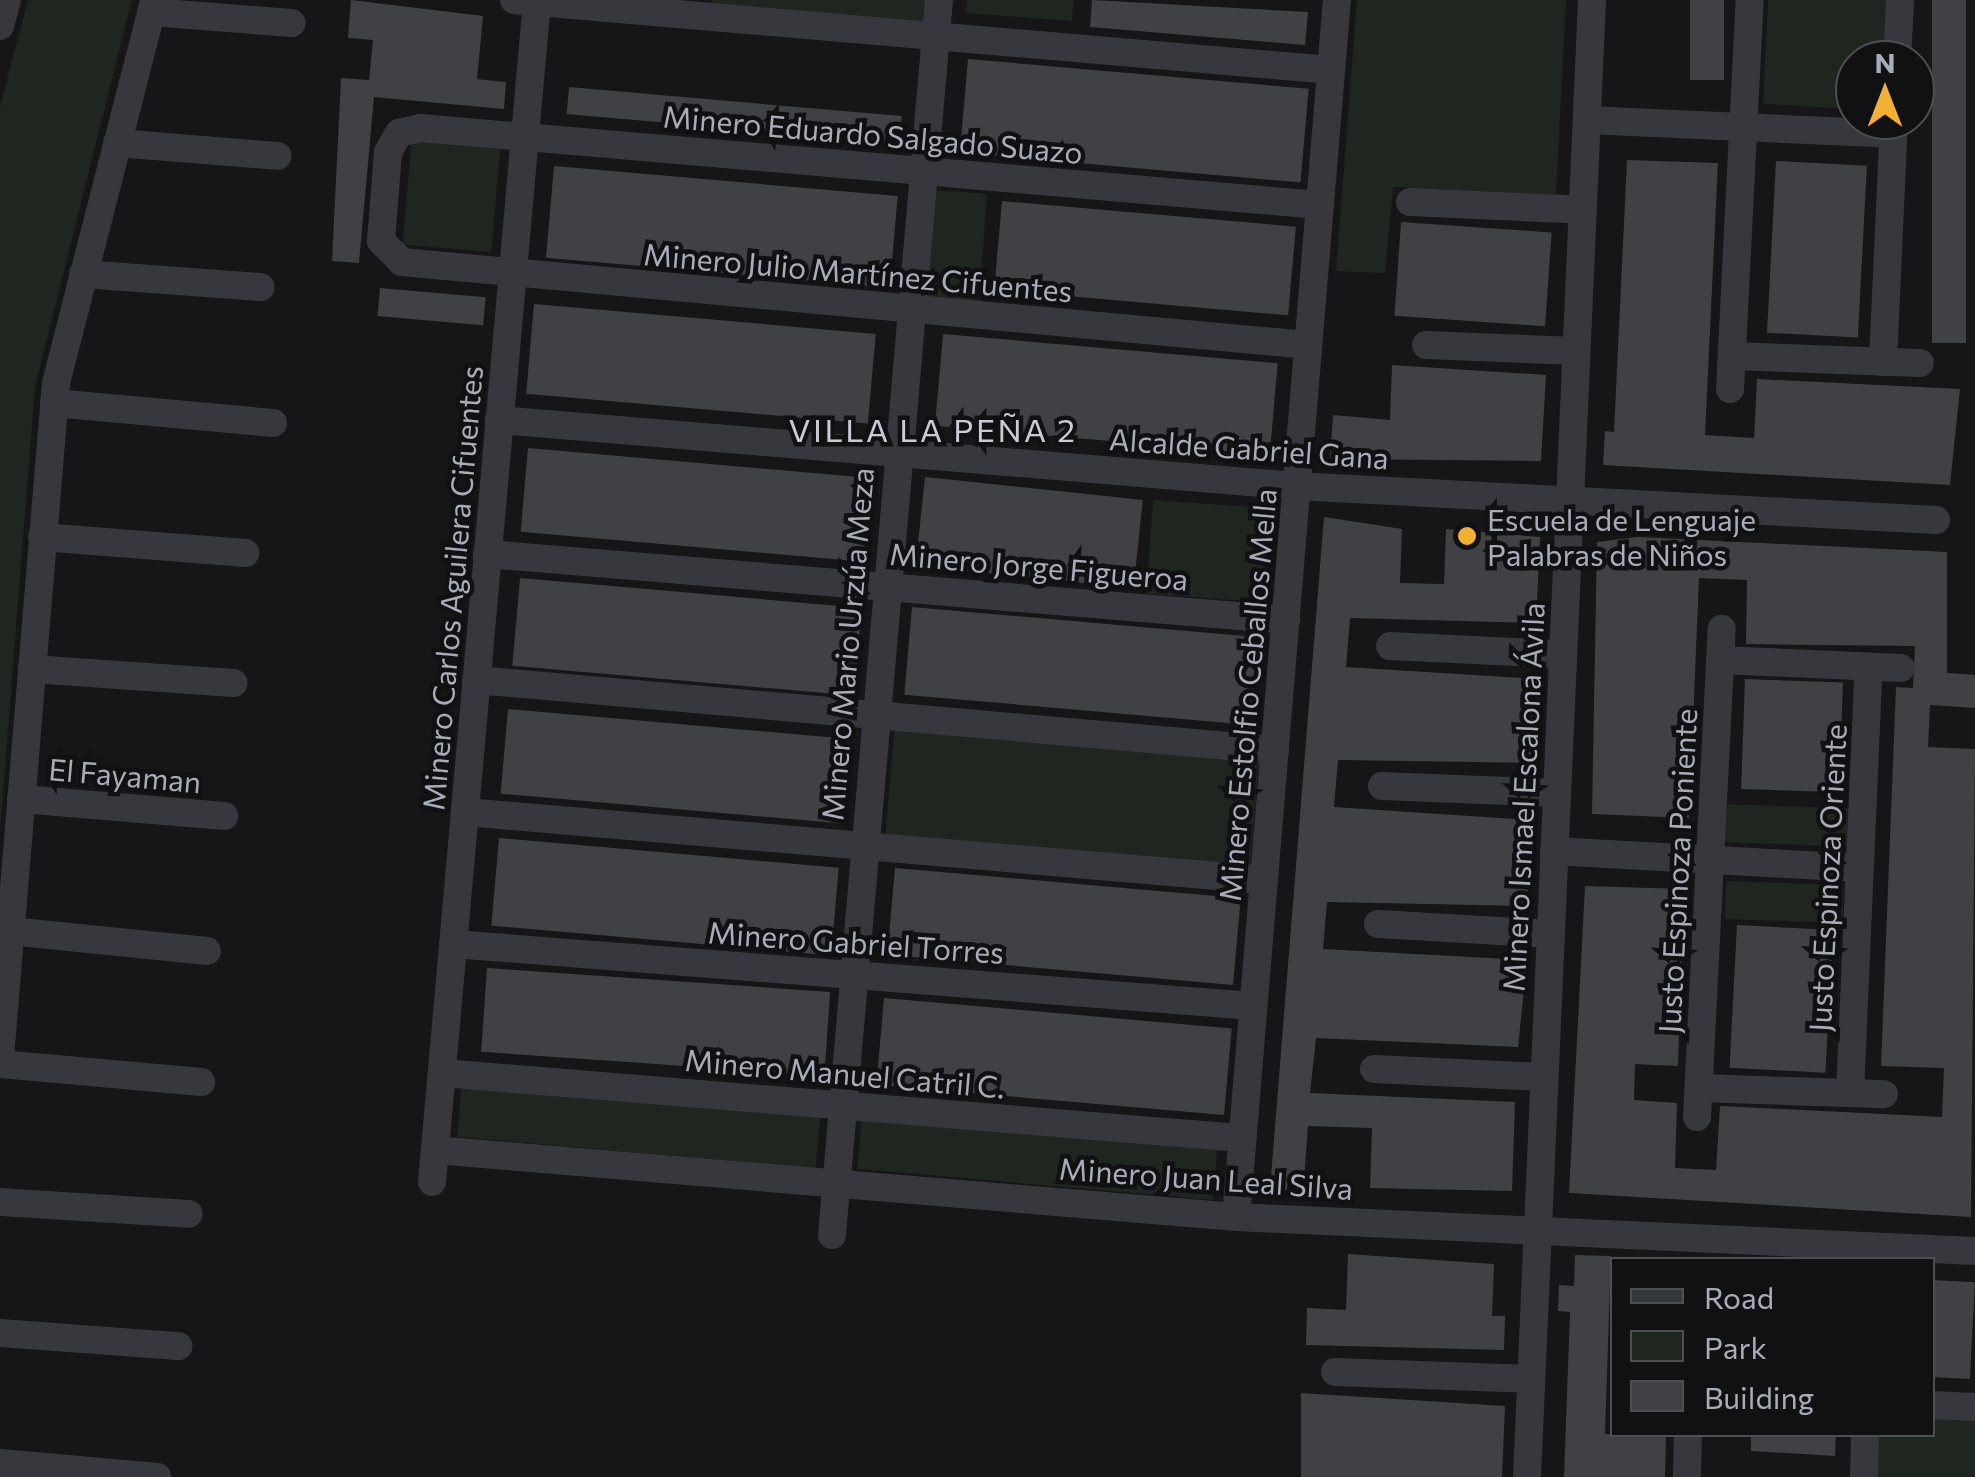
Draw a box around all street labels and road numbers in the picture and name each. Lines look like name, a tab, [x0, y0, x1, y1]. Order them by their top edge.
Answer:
street label: Minero Eduardo Salgado Suazo	[662, 98, 1084, 170]
street label: Minero Julio Martínez Cifuentes	[642, 235, 1074, 309]
street label: Minero Carlos Aguilera Cifuentes	[415, 364, 489, 812]
street label: Alcalde Gabriel Gana	[1108, 420, 1390, 476]
street label: Minero Mario Urzúa Meza	[814, 466, 880, 822]
street label: Minero Estolfio Ceballos Mella	[1211, 487, 1283, 903]
street label: Minero Jorge Figueroa	[888, 535, 1190, 597]
street label: Minero Ismael Escalona Ávila	[1495, 601, 1551, 993]
street label: Justo Espinoza Poniente	[1651, 708, 1703, 1034]
street label: Justo Espinoza Oriente	[1801, 723, 1853, 1033]
street label: El Fayaman	[47, 750, 203, 800]
street label: Minero Gabriel Torres	[707, 914, 1005, 970]
street label: Minero Manuel Catril C.	[684, 1041, 1006, 1105]
street label: Minero Juan Leal Silva	[1058, 1150, 1354, 1206]

